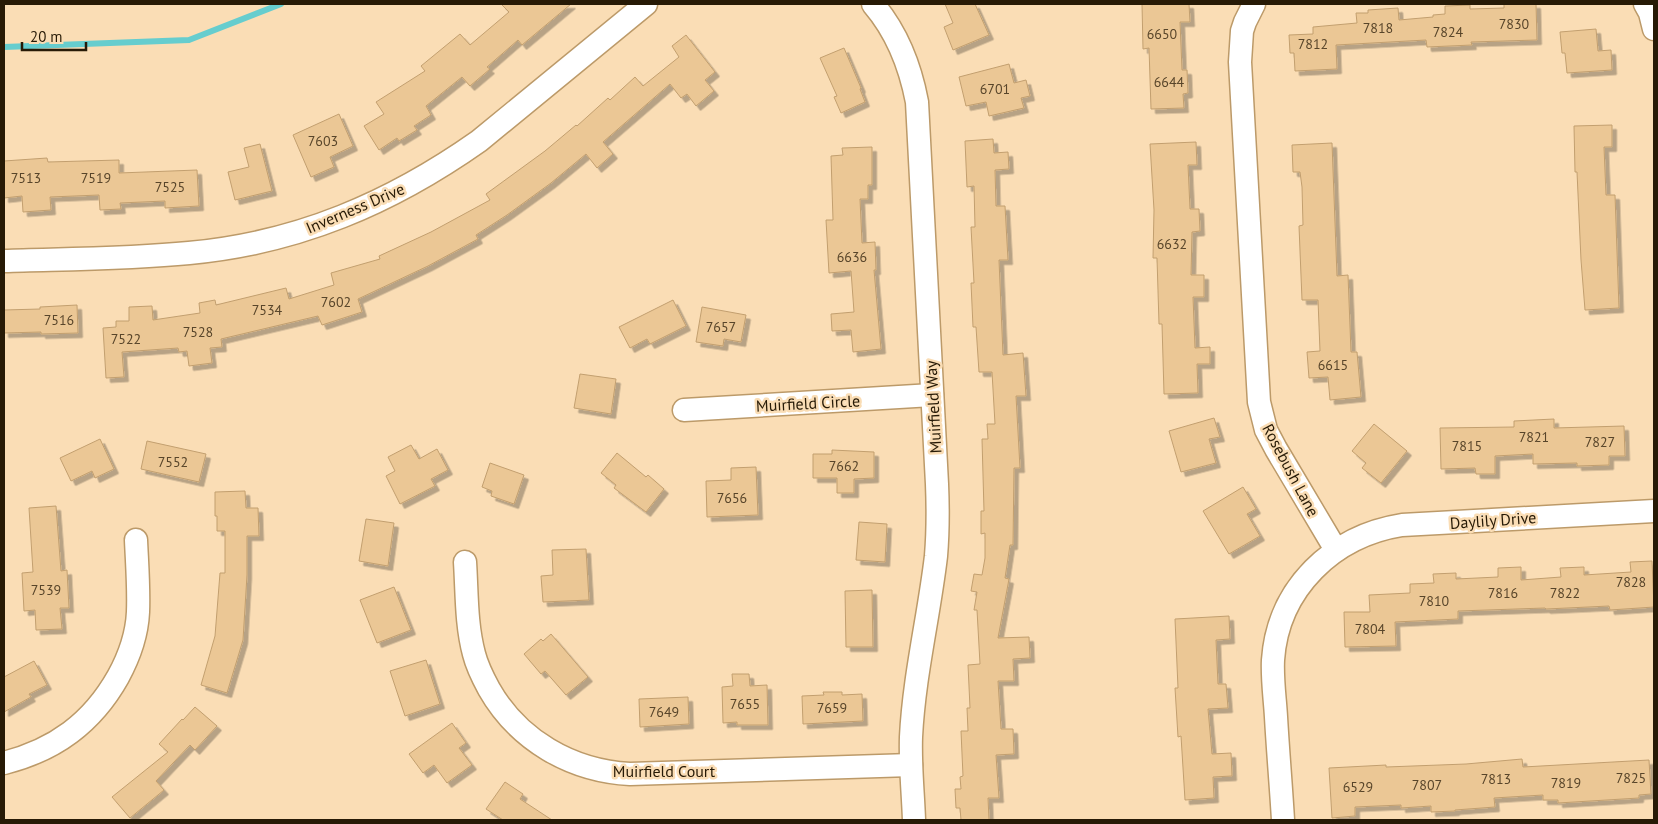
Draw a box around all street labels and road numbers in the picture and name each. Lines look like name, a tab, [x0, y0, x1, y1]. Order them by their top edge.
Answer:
street label: Inverness Drive	[303, 178, 407, 238]
street label: Muirfield Way	[921, 359, 945, 454]
street label: Muirfield Circle	[755, 390, 861, 416]
street label: Rosebush Lane	[1258, 420, 1324, 520]
street label: Daylily Drive	[1449, 507, 1537, 533]
street label: Muirfield Court	[613, 761, 716, 781]

